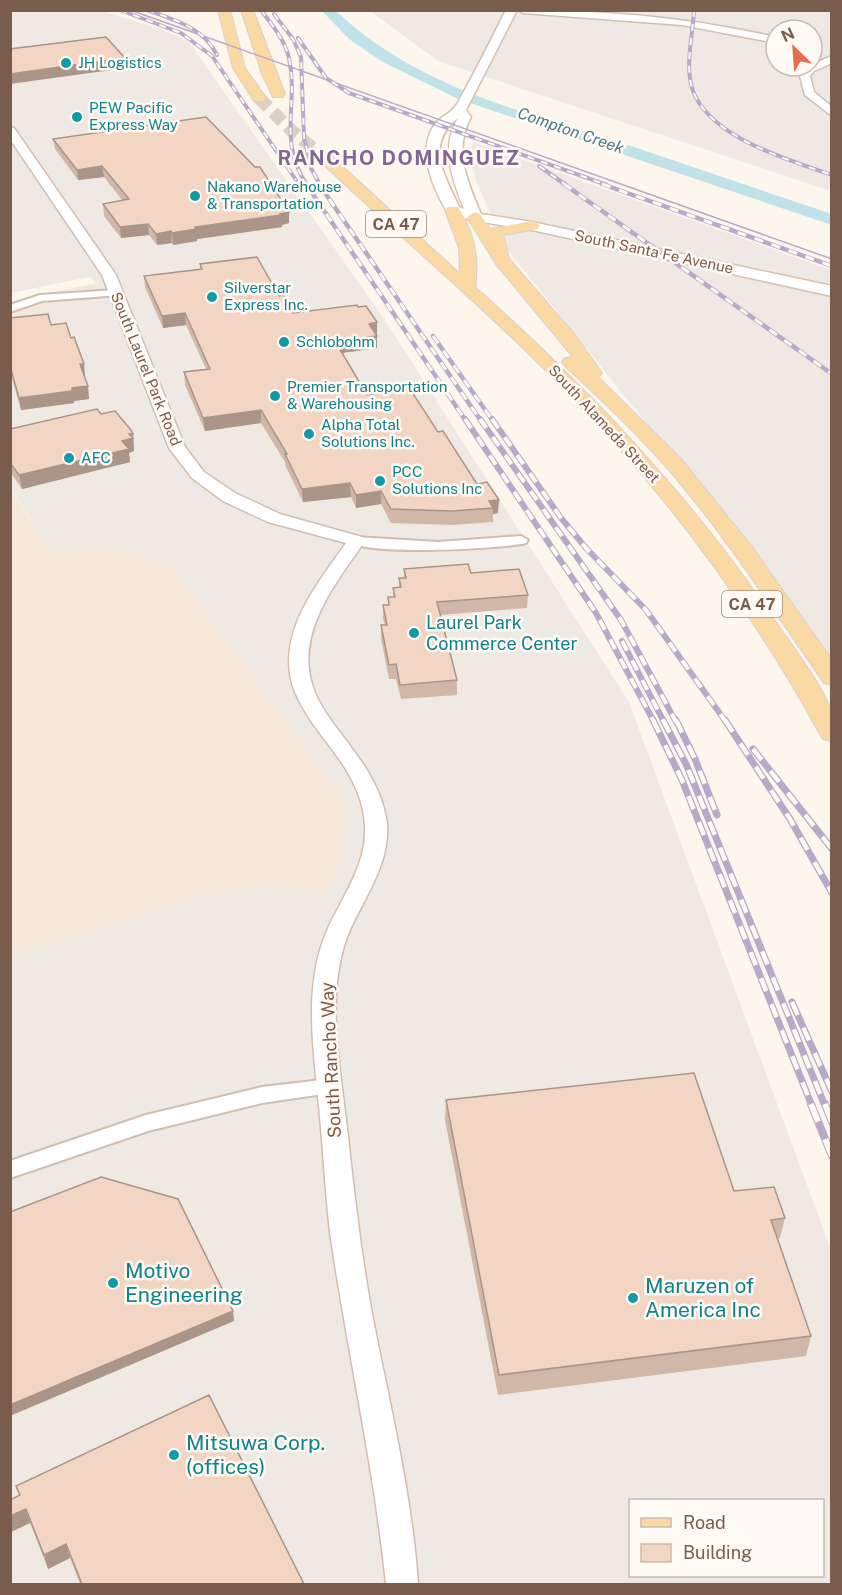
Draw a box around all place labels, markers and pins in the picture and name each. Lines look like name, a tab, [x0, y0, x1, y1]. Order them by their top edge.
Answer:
place label: JH Logistics	[78, 54, 161, 71]
marker: JH Logistics	[59, 56, 73, 70]
place label: PEW Pacific Express Way	[89, 99, 178, 133]
marker: PEW Pacific Express Way	[70, 110, 84, 124]
place label: Nakano Warehouse & Transportation	[207, 178, 342, 212]
marker: Nakano Warehouse & Transportation	[188, 189, 202, 203]
place label: Silverstar Express Inc.	[224, 279, 308, 313]
marker: Silverstar Express Inc.	[205, 290, 219, 304]
place label: Schlobohm	[296, 333, 374, 350]
marker: Schlobohm	[277, 335, 291, 349]
place label: Premier Transportation & Warehousing	[287, 378, 447, 412]
marker: Premier Transportation & Warehousing	[268, 389, 282, 403]
place label: Alpha Total Solutions Inc.	[321, 416, 415, 450]
marker: Alpha Total Solutions Inc.	[302, 427, 316, 441]
place label: AFC	[81, 449, 111, 466]
marker: AFC	[62, 451, 76, 465]
place label: PCC Solutions Inc	[392, 463, 482, 497]
marker: PCC Solutions Inc	[373, 474, 387, 488]
place label: Laurel Park Commerce Center	[426, 612, 578, 654]
marker: Laurel Park Commerce Center	[407, 626, 421, 640]
place label: Motivo Engineering	[125, 1258, 243, 1307]
place label: Maruzen of America Inc	[645, 1273, 761, 1322]
marker: Motivo Engineering	[106, 1276, 120, 1290]
marker: Maruzen of America Inc	[626, 1291, 640, 1305]
place label: Mitsuwa Corp. (offices)	[186, 1430, 325, 1479]
marker: Mitsuwa Corp. (offices)	[167, 1448, 181, 1462]

